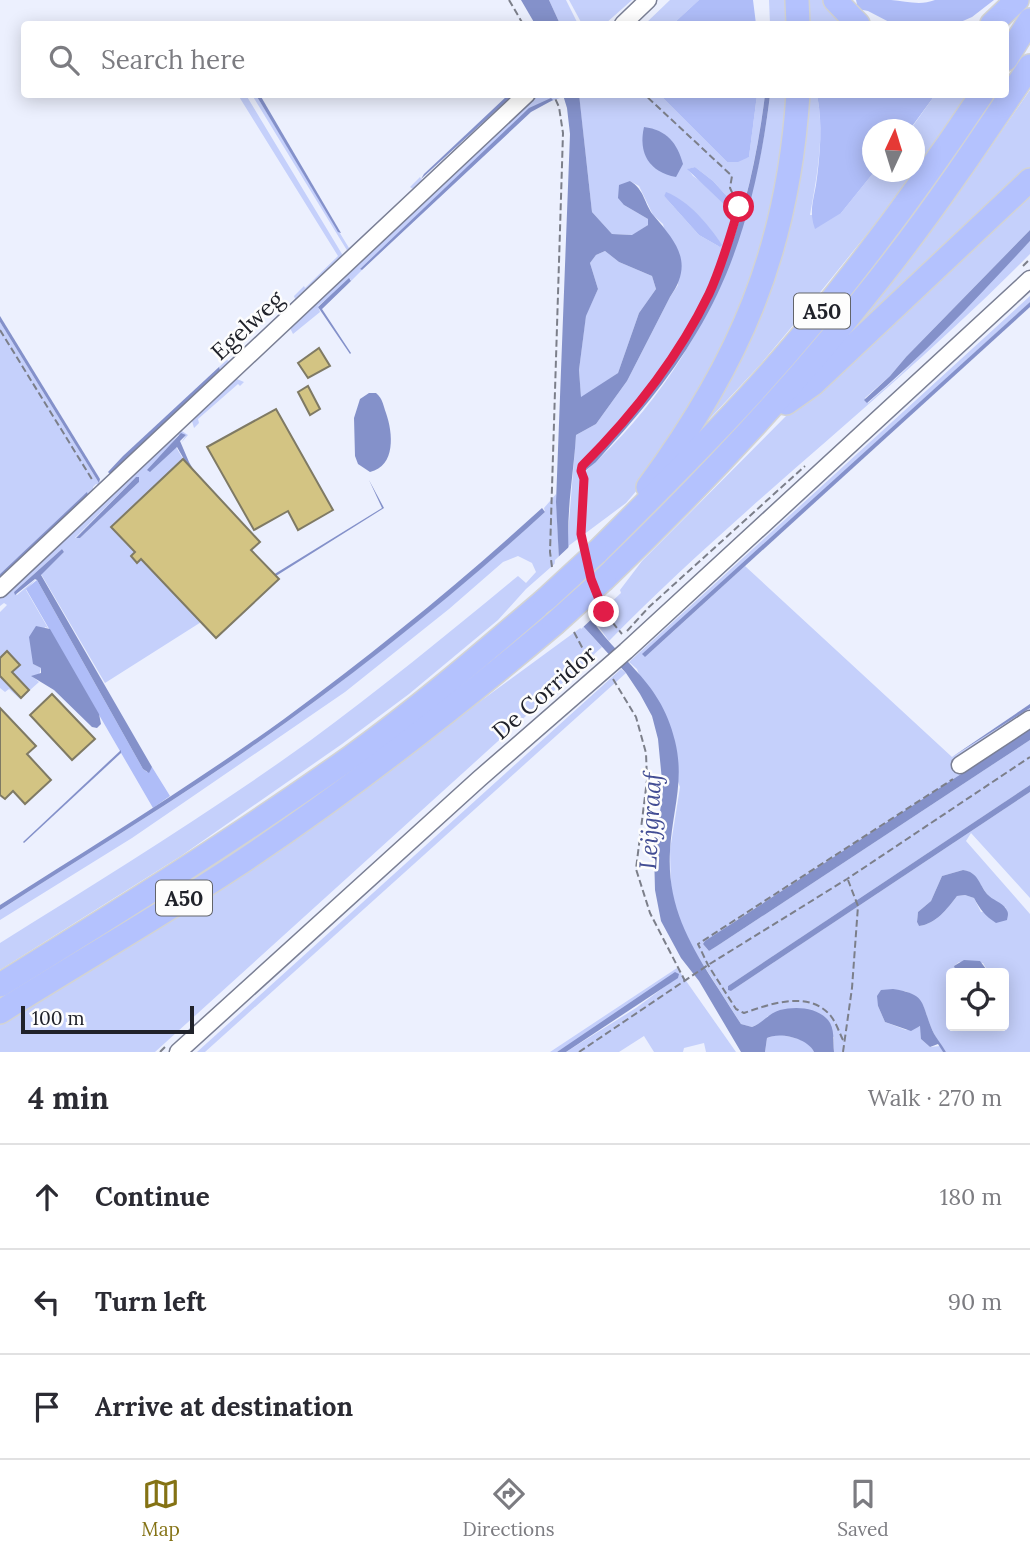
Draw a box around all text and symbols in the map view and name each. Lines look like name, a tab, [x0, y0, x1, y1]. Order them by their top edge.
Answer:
search box	[21, 21, 1009, 98]
icon: search	[45, 41, 83, 79]
text: Search here	[101, 43, 245, 76]
north arrow	[862, 119, 925, 182]
route start	[723, 191, 754, 222]
street label: Egelweg	[205, 283, 290, 366]
road number: A50	[794, 294, 850, 328]
route end	[588, 596, 619, 627]
street label: De Corridor	[486, 639, 602, 745]
water label: Leijgraaf	[632, 770, 668, 870]
road number: A50	[156, 880, 212, 916]
map controls	[946, 968, 1009, 1031]
button: locate	[946, 968, 1009, 1031]
scale bar	[21, 1003, 194, 1035]
text: 100 m	[32, 1006, 85, 1030]
text: 4 min	[28, 1079, 109, 1117]
text: Walk · 270 m	[868, 1083, 1002, 1112]
icon: ahead	[28, 1178, 66, 1216]
text: Continue	[95, 1180, 210, 1213]
text: 180 m	[940, 1182, 1002, 1211]
icon: left	[28, 1283, 66, 1321]
text: Turn left	[95, 1285, 206, 1318]
text: 90 m	[948, 1287, 1002, 1316]
icon: arrive	[28, 1388, 66, 1426]
text: Arrive at destination	[95, 1390, 353, 1423]
tab: Map	[141, 1475, 180, 1541]
tab: Directions	[463, 1475, 555, 1541]
tab: Saved	[837, 1475, 889, 1541]

